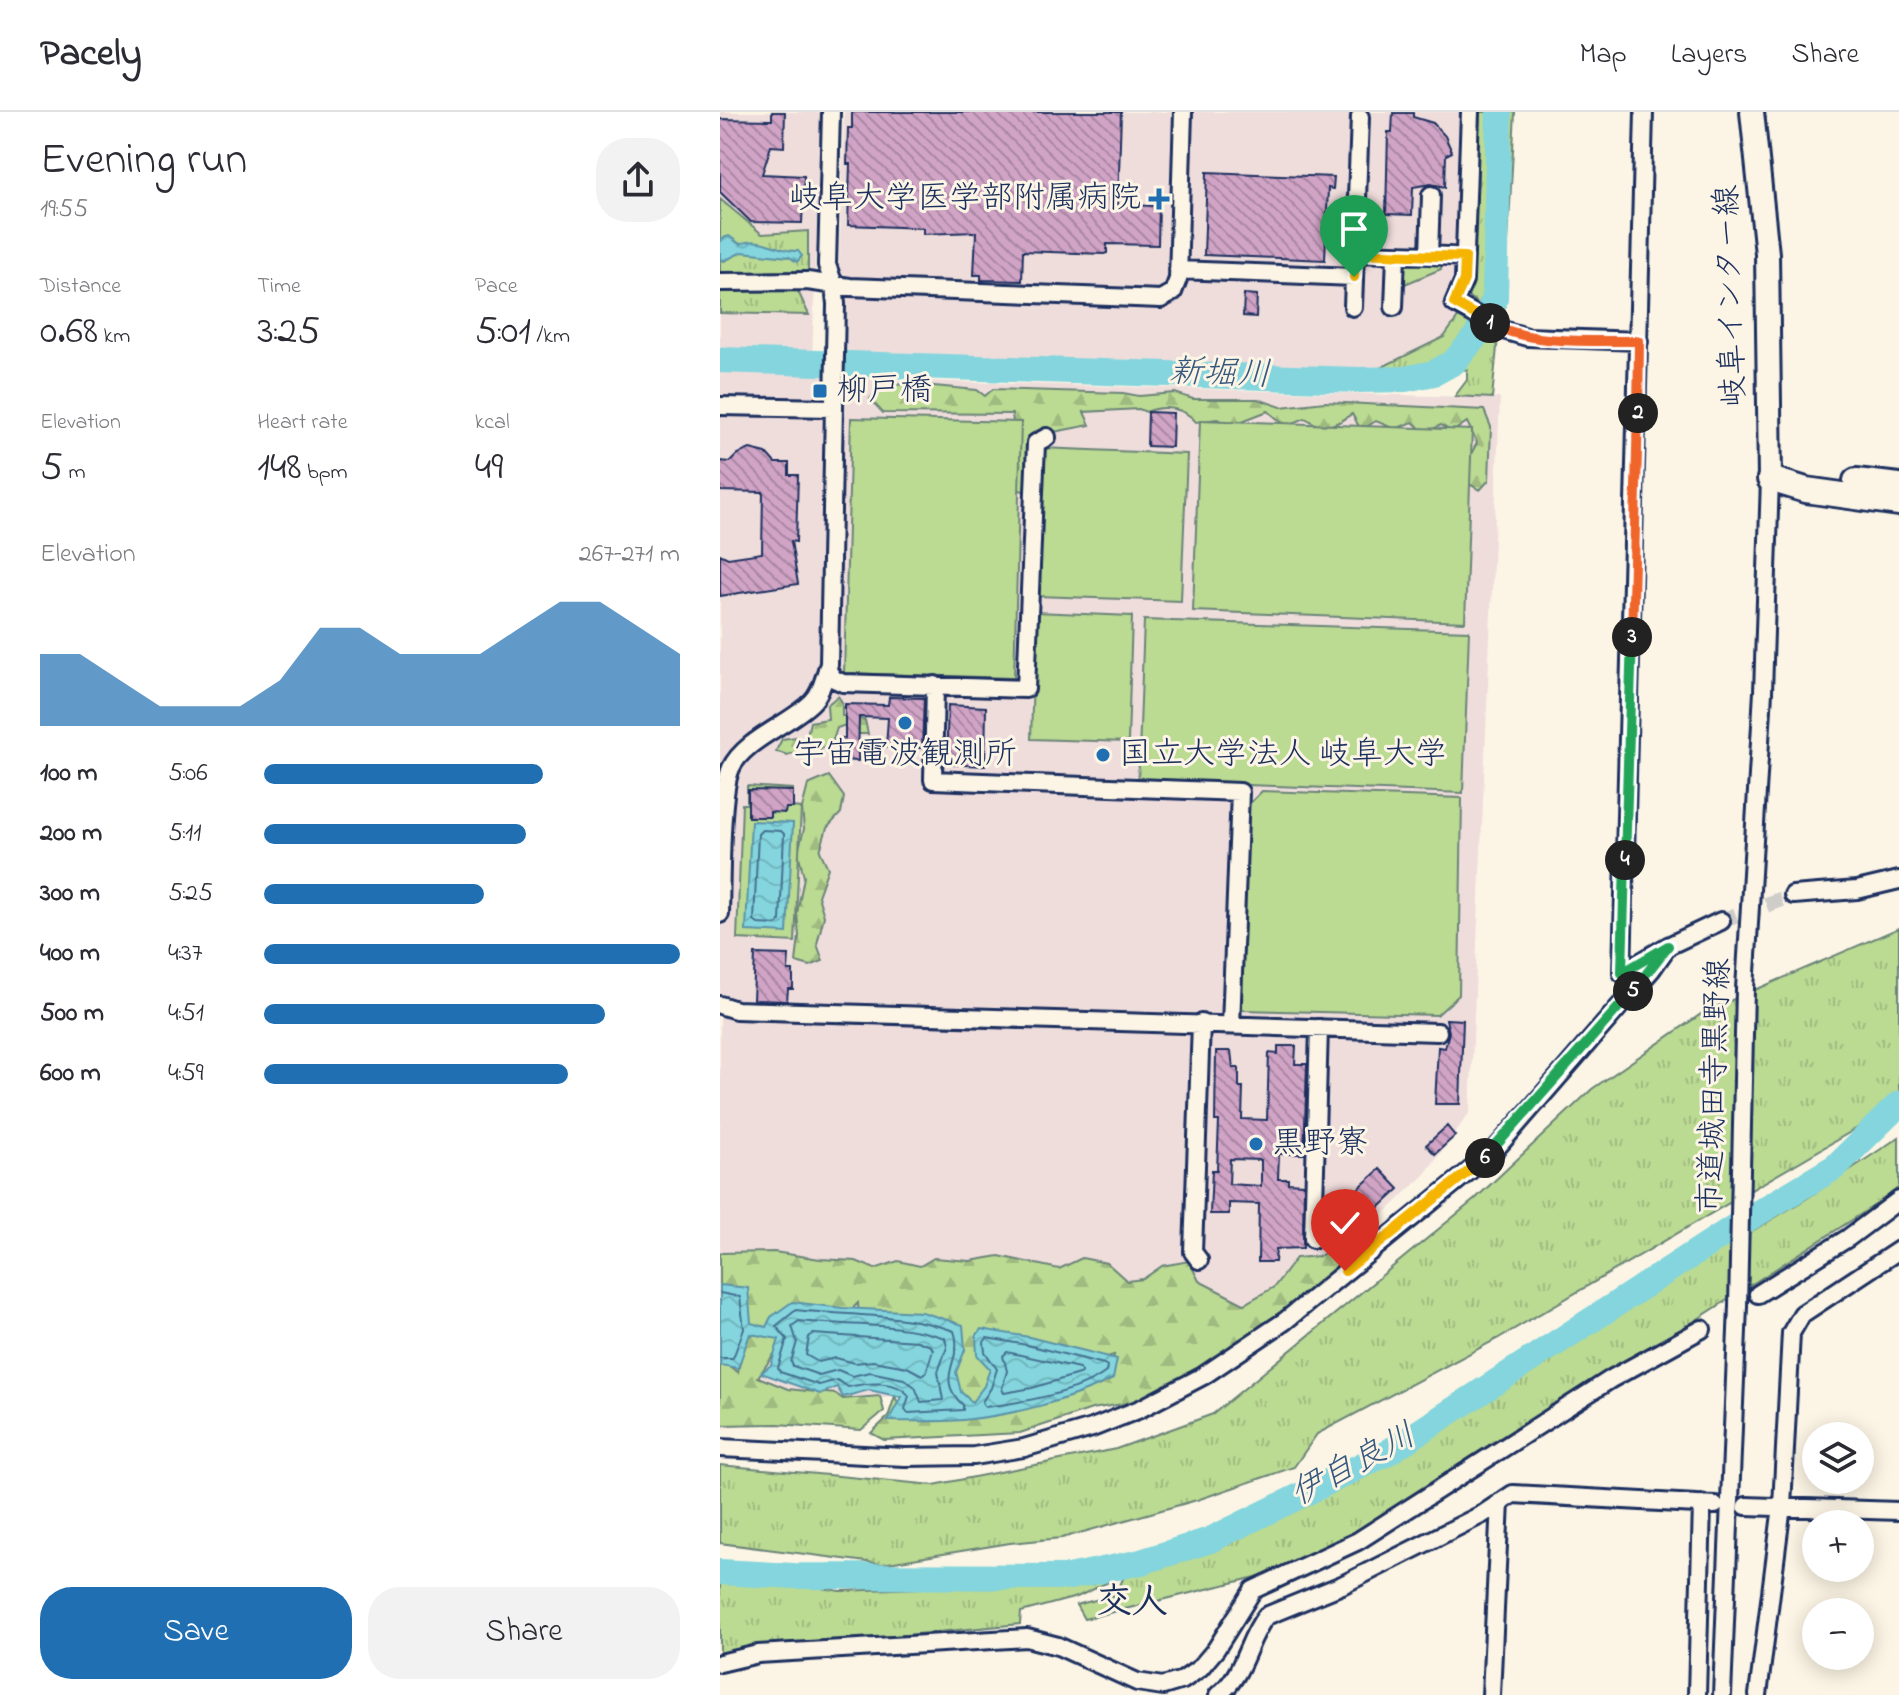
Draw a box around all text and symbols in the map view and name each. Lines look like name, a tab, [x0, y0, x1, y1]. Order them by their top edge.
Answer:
text: Pacely	[40, 27, 142, 83]
text: Map	[1579, 35, 1627, 76]
text: Layers	[1671, 35, 1747, 76]
text: Share	[1791, 35, 1859, 76]
text: Evening run	[40, 129, 247, 193]
button: share	[596, 138, 680, 222]
place label: 岐阜大学医学部附属病院	[789, 176, 1141, 223]
street label: 岐阜インター線	[1705, 184, 1759, 408]
marker: 岐阜大学医学部附属病院	[1148, 188, 1170, 210]
text: 19:55	[40, 191, 88, 229]
pin	[1320, 195, 1388, 277]
icon: arrive	[1332, 207, 1376, 251]
text: Distance	[40, 271, 121, 303]
text: Time	[257, 271, 301, 303]
text: Pace	[475, 271, 518, 303]
text: 0.68	[40, 303, 98, 362]
text: 3:25	[257, 303, 320, 362]
text: 5:01	[475, 303, 531, 362]
pin: 1	[1470, 303, 1510, 343]
text: 1	[1487, 307, 1494, 339]
text: km	[98, 321, 130, 353]
text: /km	[531, 321, 570, 353]
water label: 新堀川	[1168, 348, 1272, 402]
place label: 柳戸橋	[836, 368, 932, 415]
marker: 柳戸橋	[811, 382, 829, 400]
pin: 2	[1618, 393, 1658, 433]
text: 2	[1633, 397, 1643, 429]
text: Elevation	[40, 407, 121, 439]
text: Heart rate	[257, 407, 348, 439]
text: kcal	[475, 407, 510, 439]
text: 5	[40, 439, 63, 498]
text: 148	[257, 439, 302, 498]
text: 49	[475, 439, 503, 498]
text: m	[63, 457, 85, 489]
text: bpm	[302, 457, 348, 489]
text: Elevation	[40, 536, 136, 574]
text: 267–271 m	[579, 536, 680, 574]
pin: 3	[1612, 617, 1652, 657]
text: 3	[1627, 621, 1637, 653]
marker: 宇宙電波観測所	[896, 714, 914, 732]
place label: 宇宙電波観測所	[793, 732, 1017, 779]
place label: 国立大学法人 岐阜大学	[1119, 732, 1447, 779]
marker: 国立大学法人 岐阜大学	[1094, 746, 1112, 764]
text: 100 m	[40, 755, 97, 793]
text: 5:06	[168, 755, 208, 793]
text: 200 m	[40, 815, 102, 853]
text: 5:11	[168, 815, 202, 853]
pin: 4	[1605, 840, 1645, 880]
text: 4	[1620, 844, 1630, 876]
text: 300 m	[40, 875, 100, 913]
text: 5:25	[168, 875, 213, 913]
text: 400 m	[40, 935, 100, 973]
text: 4:37	[168, 935, 202, 973]
street label: 市道城田寺黒野線	[1688, 957, 1744, 1215]
pin: 5	[1613, 971, 1653, 1011]
text: 5	[1627, 975, 1639, 1007]
text: 500 m	[40, 995, 104, 1033]
text: 4:51	[168, 995, 204, 1033]
text: 600 m	[40, 1055, 101, 1093]
text: 4:59	[168, 1055, 204, 1093]
place label: 黒野寮	[1272, 1121, 1368, 1168]
marker: 黒野寮	[1247, 1135, 1265, 1153]
pin: 6	[1465, 1138, 1505, 1178]
text: 6	[1480, 1142, 1490, 1174]
pin	[1311, 1189, 1379, 1271]
icon: check	[1323, 1201, 1367, 1245]
water label: 伊自良川	[1282, 1412, 1426, 1520]
map controls	[1802, 1422, 1874, 1670]
button: layers	[1802, 1422, 1874, 1494]
button: +	[1802, 1510, 1874, 1582]
district label: 交人	[1096, 1577, 1168, 1630]
button: Save	[40, 1587, 352, 1679]
button: Share	[368, 1587, 680, 1679]
button: −	[1802, 1598, 1874, 1670]

